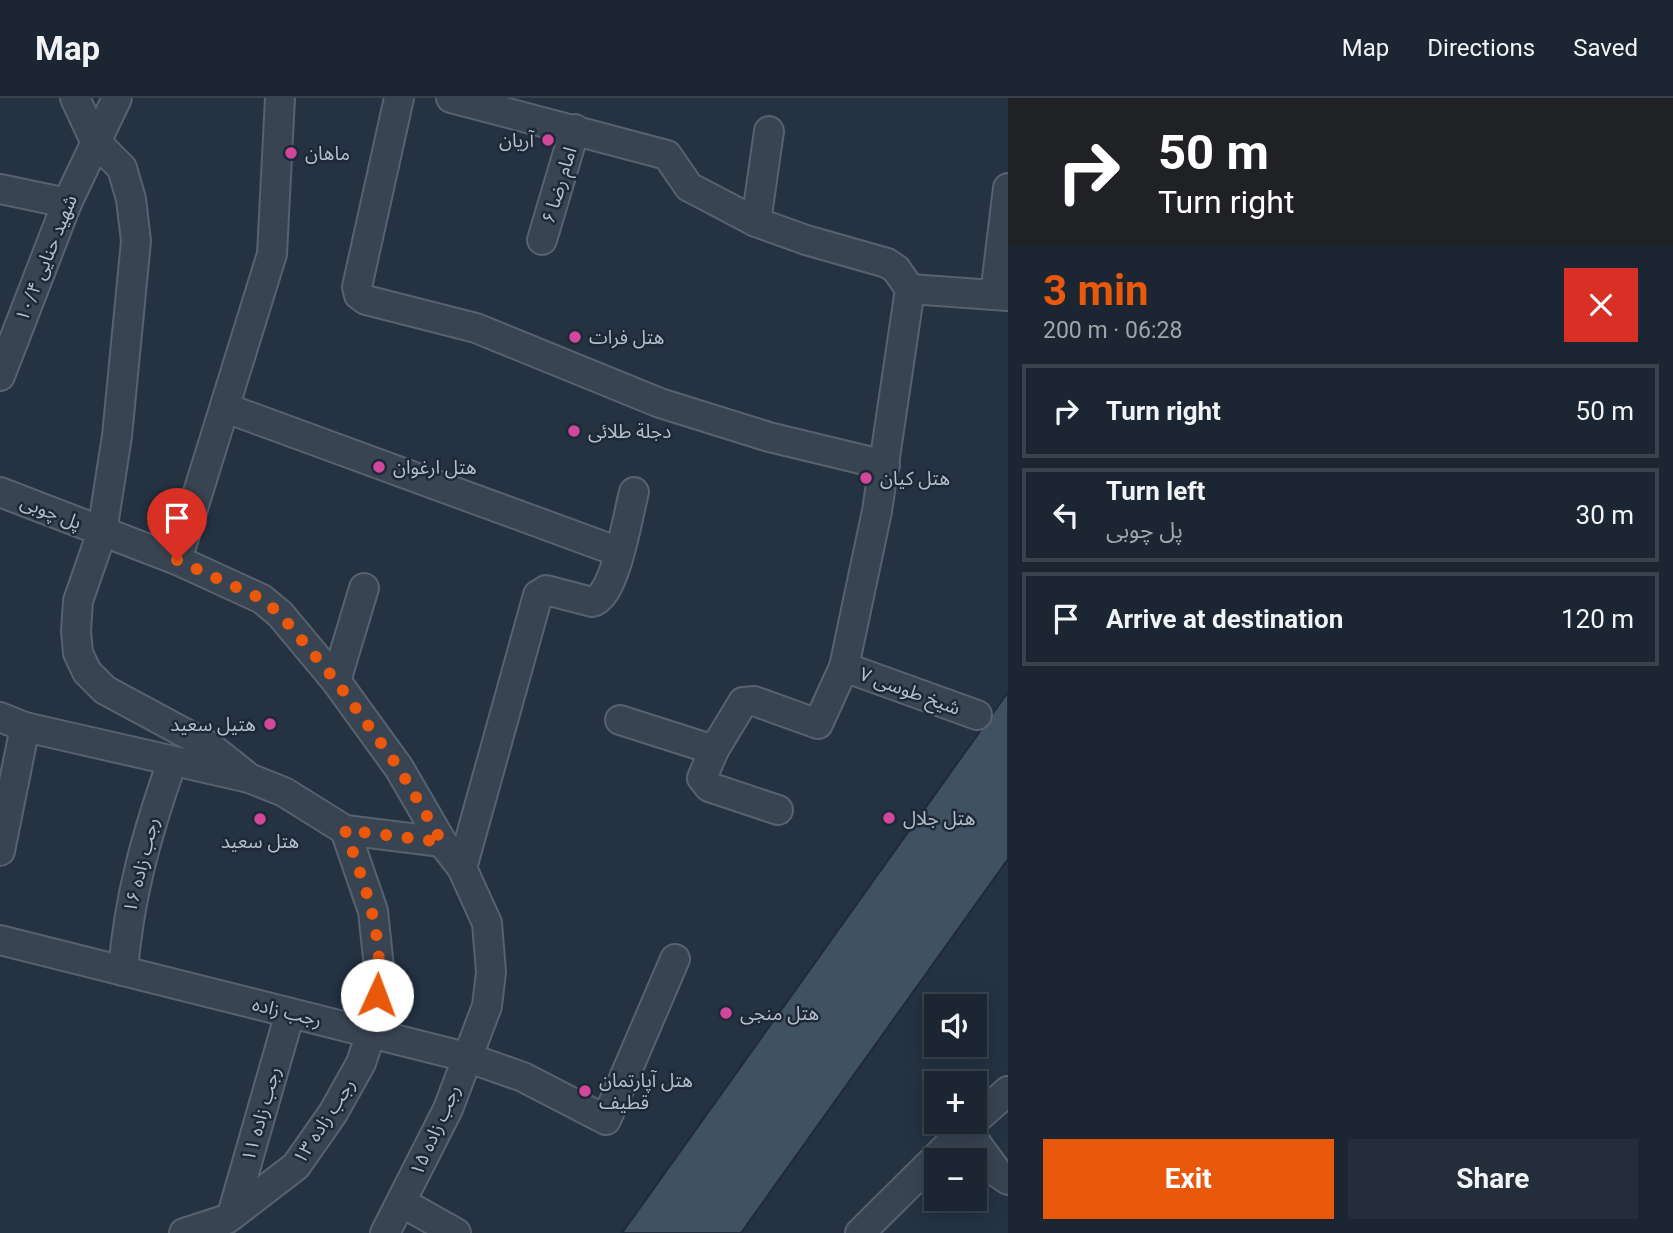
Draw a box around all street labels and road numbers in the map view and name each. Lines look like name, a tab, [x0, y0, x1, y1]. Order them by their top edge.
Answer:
street label: امام رضا ۶	[537, 144, 584, 227]
street label: شهید حنایی ۱۰/۴	[10, 191, 82, 325]
street label: پل چوبی	[17, 490, 85, 535]
street label: شیخ طوسی ۷	[856, 662, 963, 723]
street label: رجب زاده ۱۶	[118, 815, 164, 915]
street label: رجب زاده	[250, 992, 324, 1032]
street label: رجب زاده ۱۱	[237, 1064, 285, 1164]
street label: رجب زاده ۱۳	[288, 1074, 360, 1168]
street label: رجب زاده ۱۵	[405, 1081, 465, 1179]

